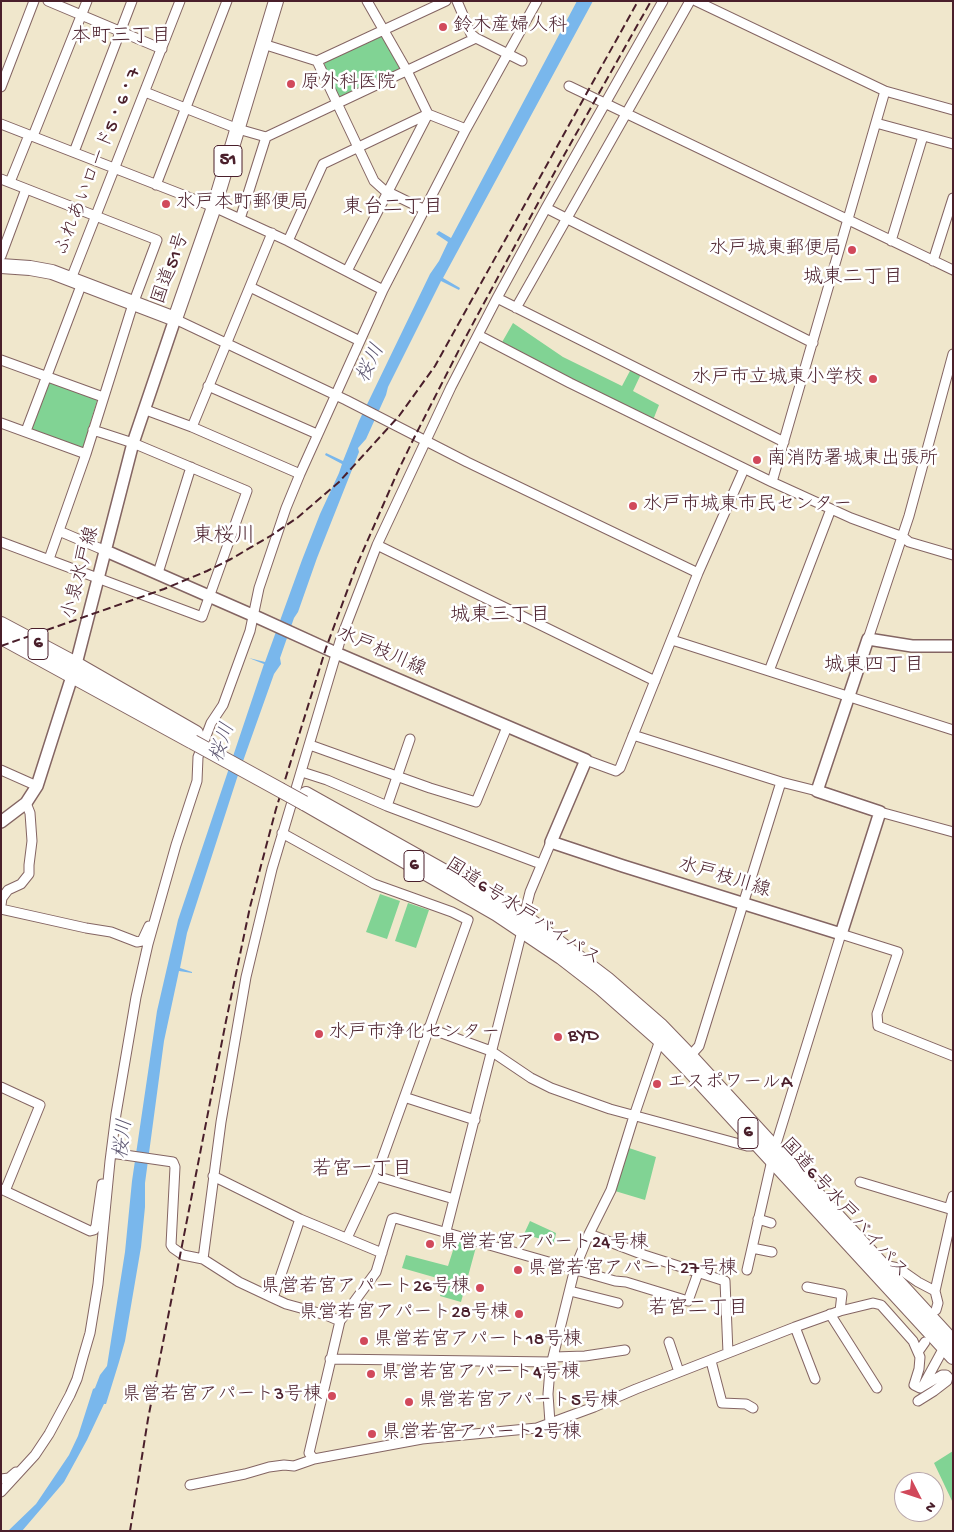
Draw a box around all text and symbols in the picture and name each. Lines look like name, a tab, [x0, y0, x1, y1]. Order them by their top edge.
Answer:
place label: 鈴木産婦人科	[453, 16, 567, 38]
marker: 鈴木産婦人科	[437, 21, 449, 33]
district label: 本町三丁目	[71, 26, 171, 50]
street label: ふれあいロード5・6・7	[51, 65, 147, 259]
place label: 原外科医院	[301, 73, 396, 95]
marker: 原外科医院	[285, 78, 297, 90]
road number: 51	[214, 146, 242, 177]
place label: 水戸本町郵便局	[176, 193, 309, 215]
district label: 東台二丁目	[343, 197, 443, 221]
marker: 水戸本町郵便局	[160, 198, 172, 210]
street label: 国道51号	[149, 230, 195, 308]
place label: 水戸城東郵便局	[709, 239, 842, 261]
marker: 水戸城東郵便局	[846, 244, 858, 256]
district label: 城東二丁目	[803, 267, 903, 291]
water label: 桜川	[352, 341, 392, 387]
place label: 水戸市立城東小学校	[692, 368, 863, 390]
marker: 水戸市立城東小学校	[867, 373, 879, 385]
place label: 南消防署城東出張所	[767, 449, 938, 471]
marker: 南消防署城東出張所	[751, 454, 763, 466]
place label: 水戸市城東市民センター	[643, 495, 852, 517]
marker: 水戸市城東市民センター	[627, 500, 639, 512]
street label: 小泉水戸線	[59, 524, 105, 622]
district label: 東桜川	[193, 525, 255, 551]
district label: 城東三丁目	[450, 605, 550, 629]
street label: 水戸枝川線	[333, 623, 429, 683]
road number: 6	[28, 629, 48, 660]
district label: 城東四丁目	[824, 655, 924, 679]
water label: 桜川	[206, 720, 242, 766]
road number: 6	[404, 850, 424, 881]
street label: 国道6号水戸バイパス	[440, 854, 604, 972]
street label: 水戸枝川線	[675, 854, 773, 904]
place label: 水戸市浄化センター	[329, 1023, 500, 1045]
place label: BYD	[568, 1026, 599, 1048]
marker: 水戸市浄化センター	[313, 1028, 325, 1040]
marker: BYD	[552, 1031, 564, 1043]
place label: エスポワールA	[667, 1073, 792, 1095]
marker: エスポワールA	[651, 1078, 663, 1090]
water label: 桜川	[111, 1118, 139, 1160]
road number: 6	[738, 1118, 758, 1148]
street label: 国道6号水戸バイパス	[774, 1134, 912, 1284]
district label: 若宮一丁目	[312, 1159, 412, 1183]
place label: 県営若宮アパート24号棟	[440, 1233, 648, 1255]
marker: 県営若宮アパート24号棟	[424, 1238, 436, 1250]
place label: 県営若宮アパート27号棟	[528, 1259, 737, 1281]
marker: 県営若宮アパート27号棟	[512, 1264, 524, 1276]
place label: 県営若宮アパート26号棟	[261, 1277, 470, 1299]
marker: 県営若宮アパート26号棟	[474, 1282, 486, 1294]
district label: 若宮二丁目	[648, 1298, 748, 1322]
place label: 県営若宮アパート28号棟	[299, 1303, 509, 1325]
marker: 県営若宮アパート28号棟	[513, 1308, 525, 1320]
place label: 県営若宮アパート18号棟	[374, 1330, 582, 1352]
marker: 県営若宮アパート18号棟	[358, 1335, 370, 1347]
place label: 県営若宮アパート4号棟	[381, 1363, 580, 1385]
marker: 県営若宮アパート4号棟	[365, 1368, 377, 1380]
place label: 県営若宮アパート3号棟	[122, 1385, 322, 1407]
marker: 県営若宮アパート3号棟	[326, 1390, 338, 1402]
place label: 県営若宮アパート5号棟	[419, 1391, 619, 1413]
marker: 県営若宮アパート5号棟	[403, 1396, 415, 1408]
place label: 県営若宮アパート2号棟	[382, 1423, 581, 1445]
marker: 県営若宮アパート2号棟	[366, 1428, 378, 1440]
north arrow	[894, 1472, 944, 1522]
text: N	[921, 1497, 939, 1516]

